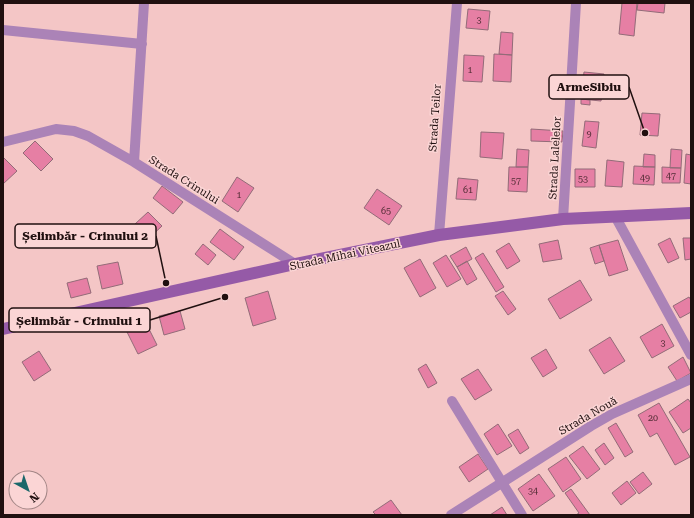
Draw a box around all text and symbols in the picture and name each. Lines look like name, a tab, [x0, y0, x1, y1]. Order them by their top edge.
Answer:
house number: 3	[476, 15, 482, 25]
house number: 1	[467, 65, 473, 75]
callout: ArmeSibiu	[549, 75, 629, 99]
text: ArmeSibiu	[557, 80, 621, 94]
street label: Strada Teilor	[426, 83, 444, 152]
street label: Strada Lalelelor	[546, 116, 564, 200]
house number: 9	[586, 129, 592, 139]
street label: Strada Crinului	[146, 153, 222, 207]
house number: 47	[666, 171, 676, 181]
house number: 49	[640, 173, 650, 183]
house number: 53	[578, 174, 588, 184]
house number: 57	[511, 176, 521, 186]
house number: 61	[463, 185, 473, 195]
house number: 1	[236, 190, 242, 200]
house number: 65	[381, 206, 391, 216]
callout: Șelimbăr - Crinului 2	[15, 224, 156, 248]
text: Șelimbăr - Crinului 2	[22, 229, 148, 244]
street label: Strada Mihai Viteazul	[288, 237, 402, 273]
callout: Șelimbăr - Crinului 1	[9, 308, 150, 332]
text: Șelimbăr - Crinului 1	[16, 314, 142, 329]
house number: 3	[660, 338, 666, 348]
street label: Strada Nouă	[557, 394, 620, 438]
house number: 20	[648, 413, 658, 423]
north arrow	[8, 470, 48, 510]
house number: 34	[528, 486, 538, 496]
text: N	[26, 490, 42, 505]

